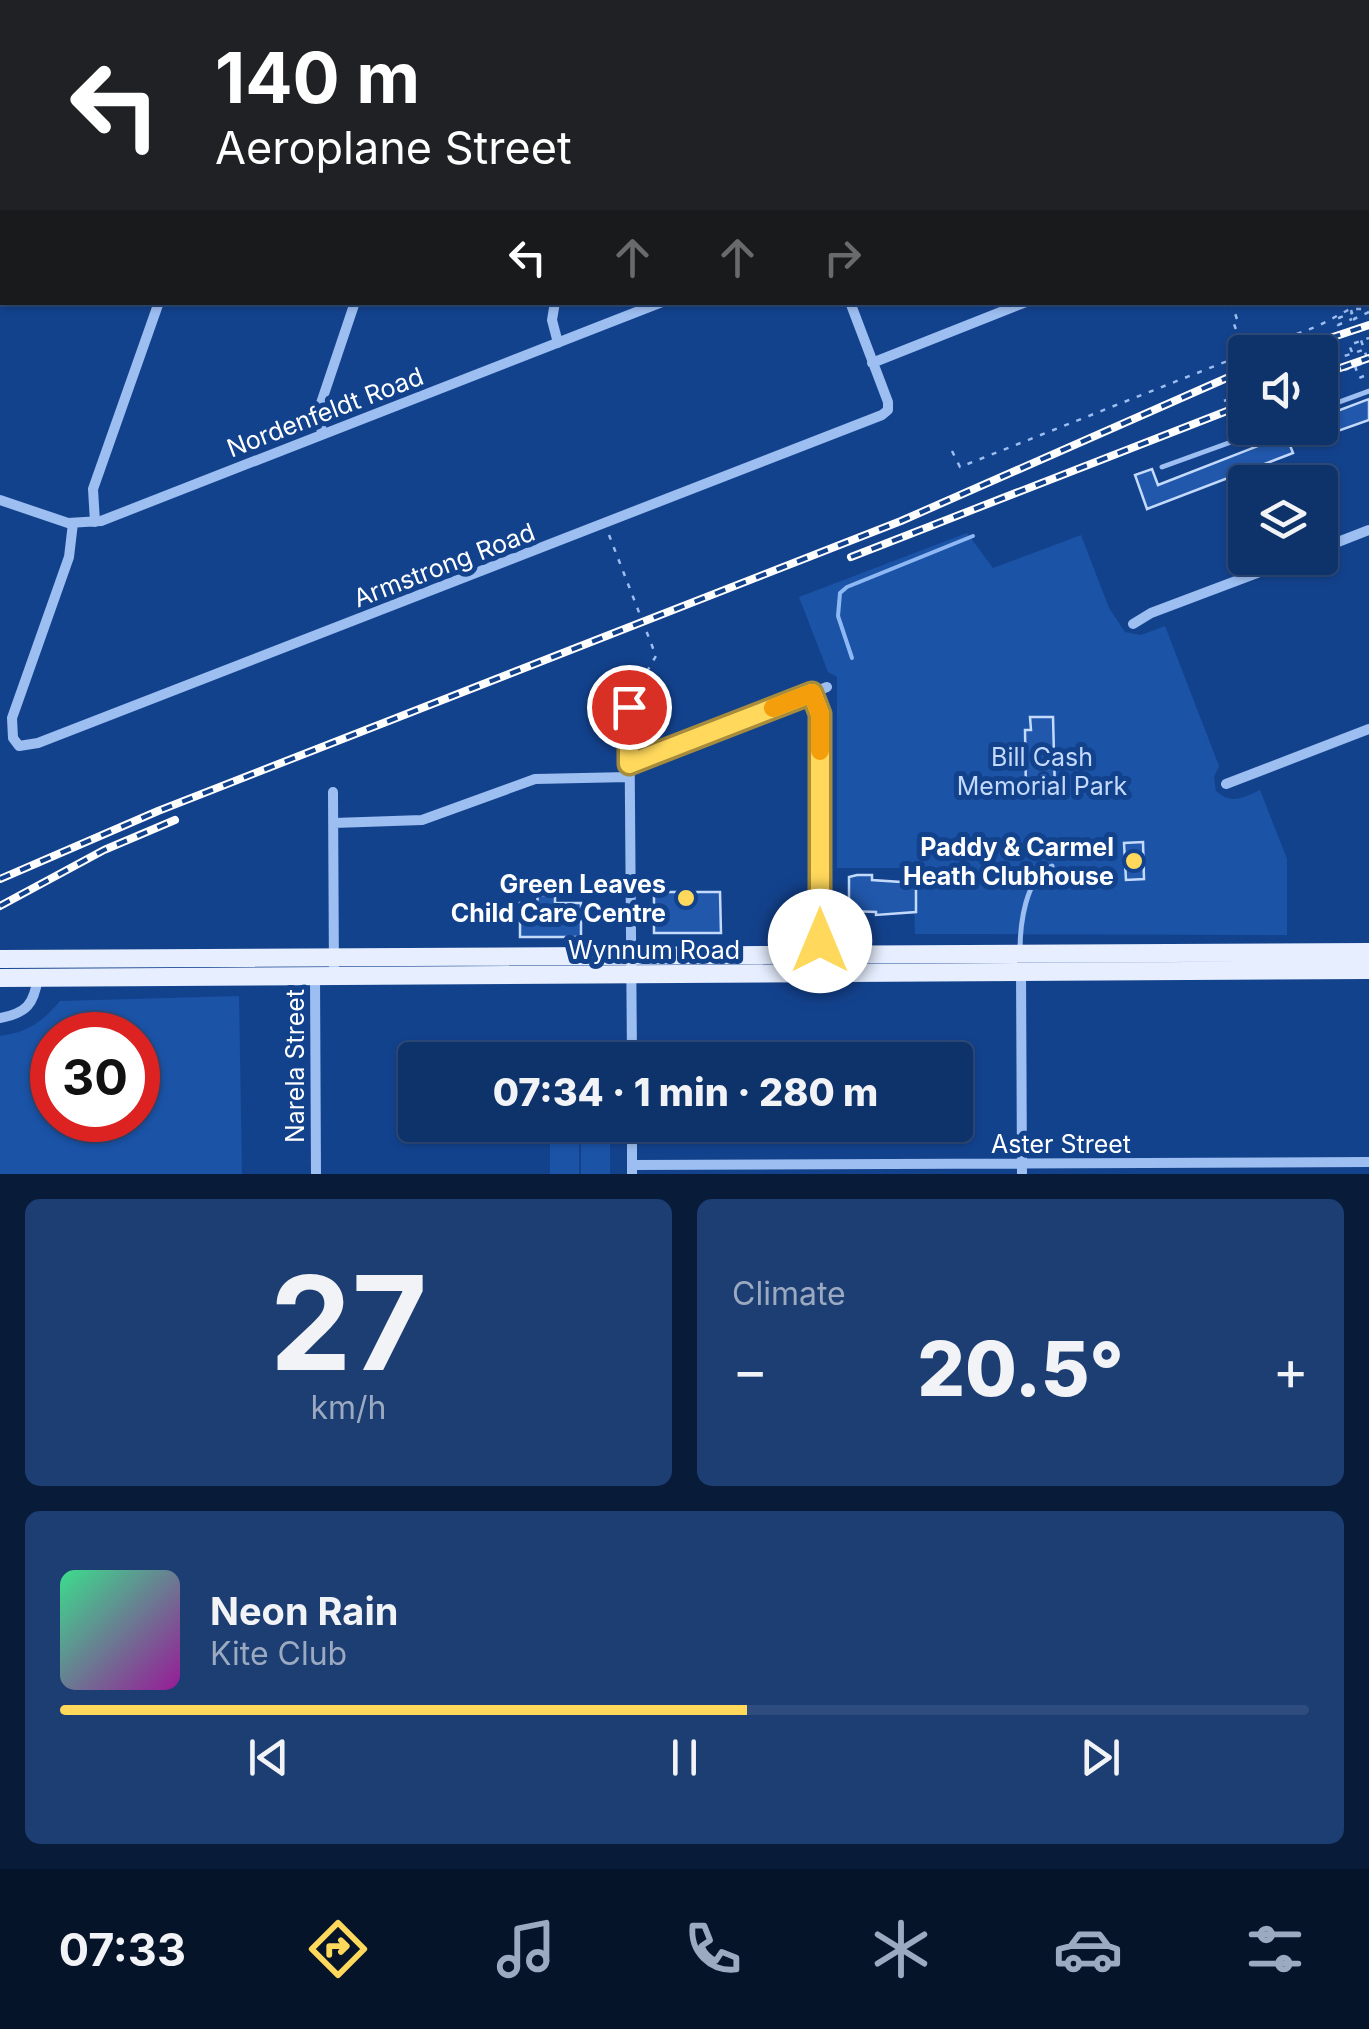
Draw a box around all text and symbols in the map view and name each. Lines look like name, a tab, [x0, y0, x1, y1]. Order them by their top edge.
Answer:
text: 140 m	[215, 35, 420, 120]
icon: left	[50, 40, 180, 170]
text: Aeroplane Street	[215, 120, 572, 175]
icon: left	[500, 230, 555, 285]
icon: ahead	[605, 230, 660, 285]
icon: ahead	[710, 230, 765, 285]
icon: right	[815, 230, 870, 285]
map controls	[1228, 335, 1338, 575]
button: sound	[1228, 335, 1338, 445]
street label: Nordenfeldt Road	[223, 361, 427, 463]
button: layers	[1228, 465, 1338, 575]
street label: Armstrong Road	[349, 517, 539, 613]
pin	[587, 665, 672, 750]
icon: arrive	[602, 680, 657, 735]
park label: Bill Cash Memorial Park	[957, 742, 1128, 801]
place label: Paddy & Carmel Heath Clubhouse	[903, 832, 1114, 891]
marker: Paddy & Carmel Heath Clubhouse	[1123, 850, 1145, 872]
place label: Green Leaves Child Care Centre	[451, 869, 666, 928]
marker: Green Leaves Child Care Centre	[675, 887, 697, 909]
position arrow	[768, 889, 872, 993]
street label: Wynnum Road	[568, 935, 740, 965]
street label: Narela Street	[280, 989, 310, 1143]
speed limit sign: 30	[30, 1012, 160, 1142]
text: 07:34 · 1 min · 280 m	[493, 1069, 878, 1115]
street label: Aster Street	[991, 1129, 1131, 1159]
text: 27	[270, 1244, 427, 1401]
text: Climate	[732, 1274, 846, 1313]
text: 20.5°	[917, 1323, 1124, 1414]
text: −	[732, 1337, 768, 1403]
text: +	[1273, 1337, 1309, 1403]
text: km/h	[310, 1388, 387, 1427]
text: Neon Rain	[210, 1588, 398, 1634]
text: Kite Club	[210, 1634, 347, 1673]
icon: previous	[241, 1730, 296, 1785]
icon: pause	[657, 1730, 712, 1785]
icon: next	[1073, 1730, 1128, 1785]
icon: directions	[303, 1914, 373, 1984]
icon: music	[491, 1914, 561, 1984]
icon: phone	[678, 1914, 748, 1984]
icon: climate	[866, 1914, 936, 1984]
icon: car	[1053, 1914, 1123, 1984]
icon: filters	[1240, 1914, 1310, 1984]
text: 07:33	[59, 1922, 186, 1977]

